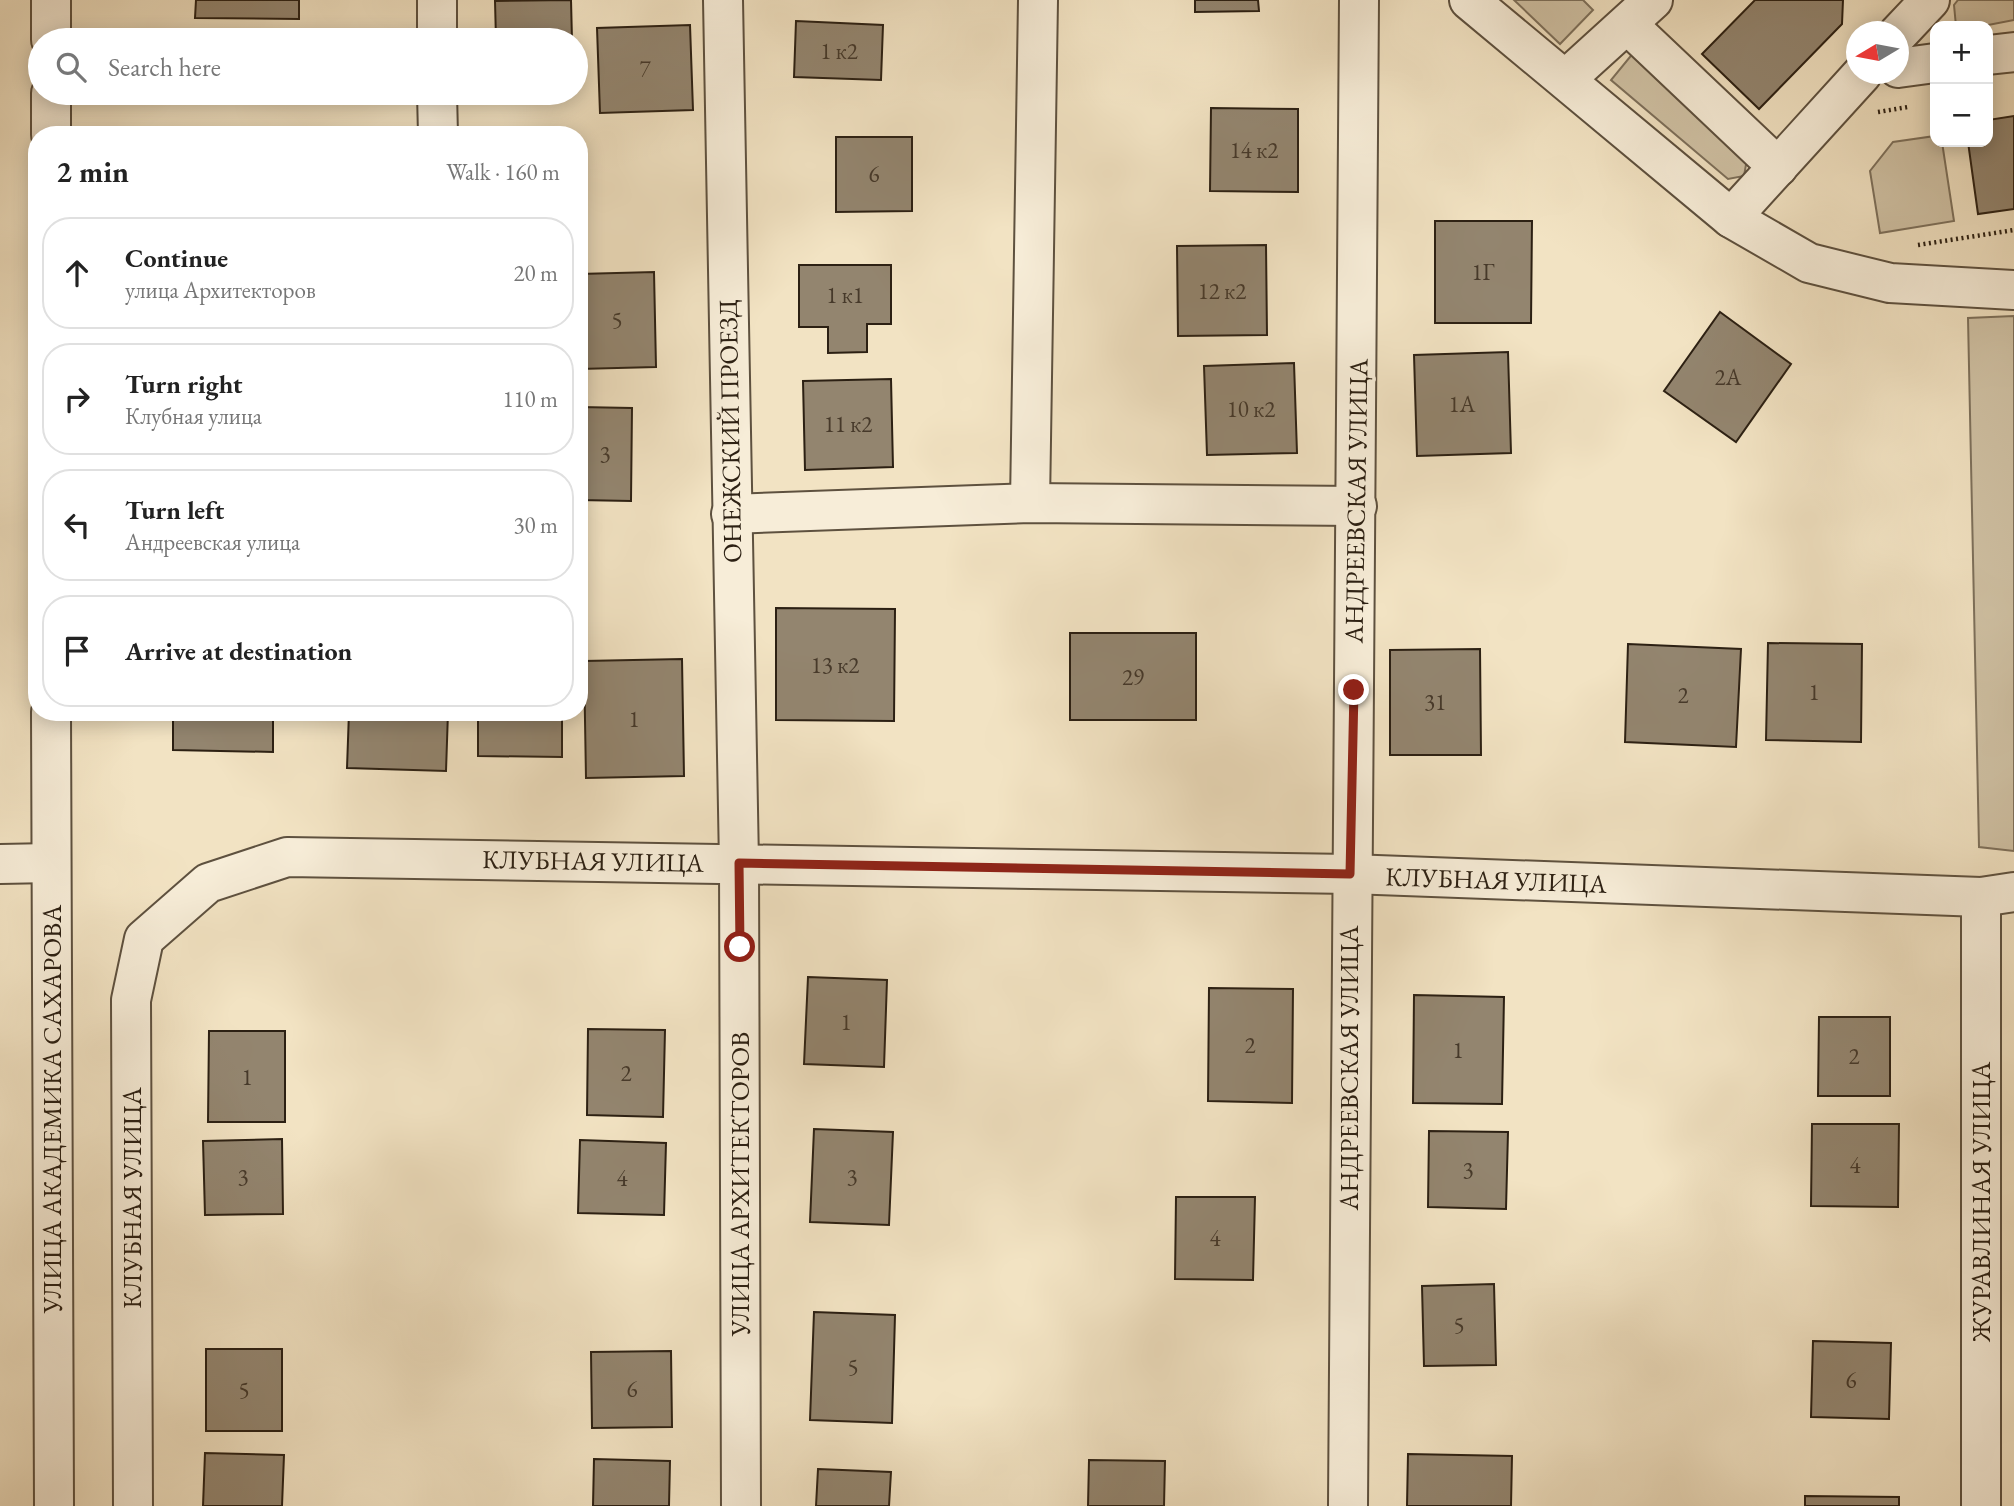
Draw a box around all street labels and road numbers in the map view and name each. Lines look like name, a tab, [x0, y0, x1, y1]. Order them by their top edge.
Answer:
street label: ОНЕЖСКИЙ ПРОЕЗД	[711, 299, 749, 563]
street label: АНДРЕЕВСКАЯ УЛИЦА	[1336, 357, 1376, 645]
street label: КЛУБНАЯ УЛИЦА	[482, 842, 705, 880]
street label: КЛУБНАЯ УЛИЦА	[1385, 859, 1608, 901]
street label: УЛИЦА АКАДЕМИКА САХАРОВА	[35, 904, 69, 1314]
street label: АНДРЕЕВСКАЯ УЛИЦА	[1332, 925, 1366, 1211]
street label: УЛИЦА АРХИТЕКТОРОВ	[723, 1032, 757, 1337]
street label: ЖУРАВЛИНАЯ УЛИЦА	[1964, 1061, 1998, 1343]
street label: КЛУБНАЯ УЛИЦА	[115, 1086, 149, 1309]

